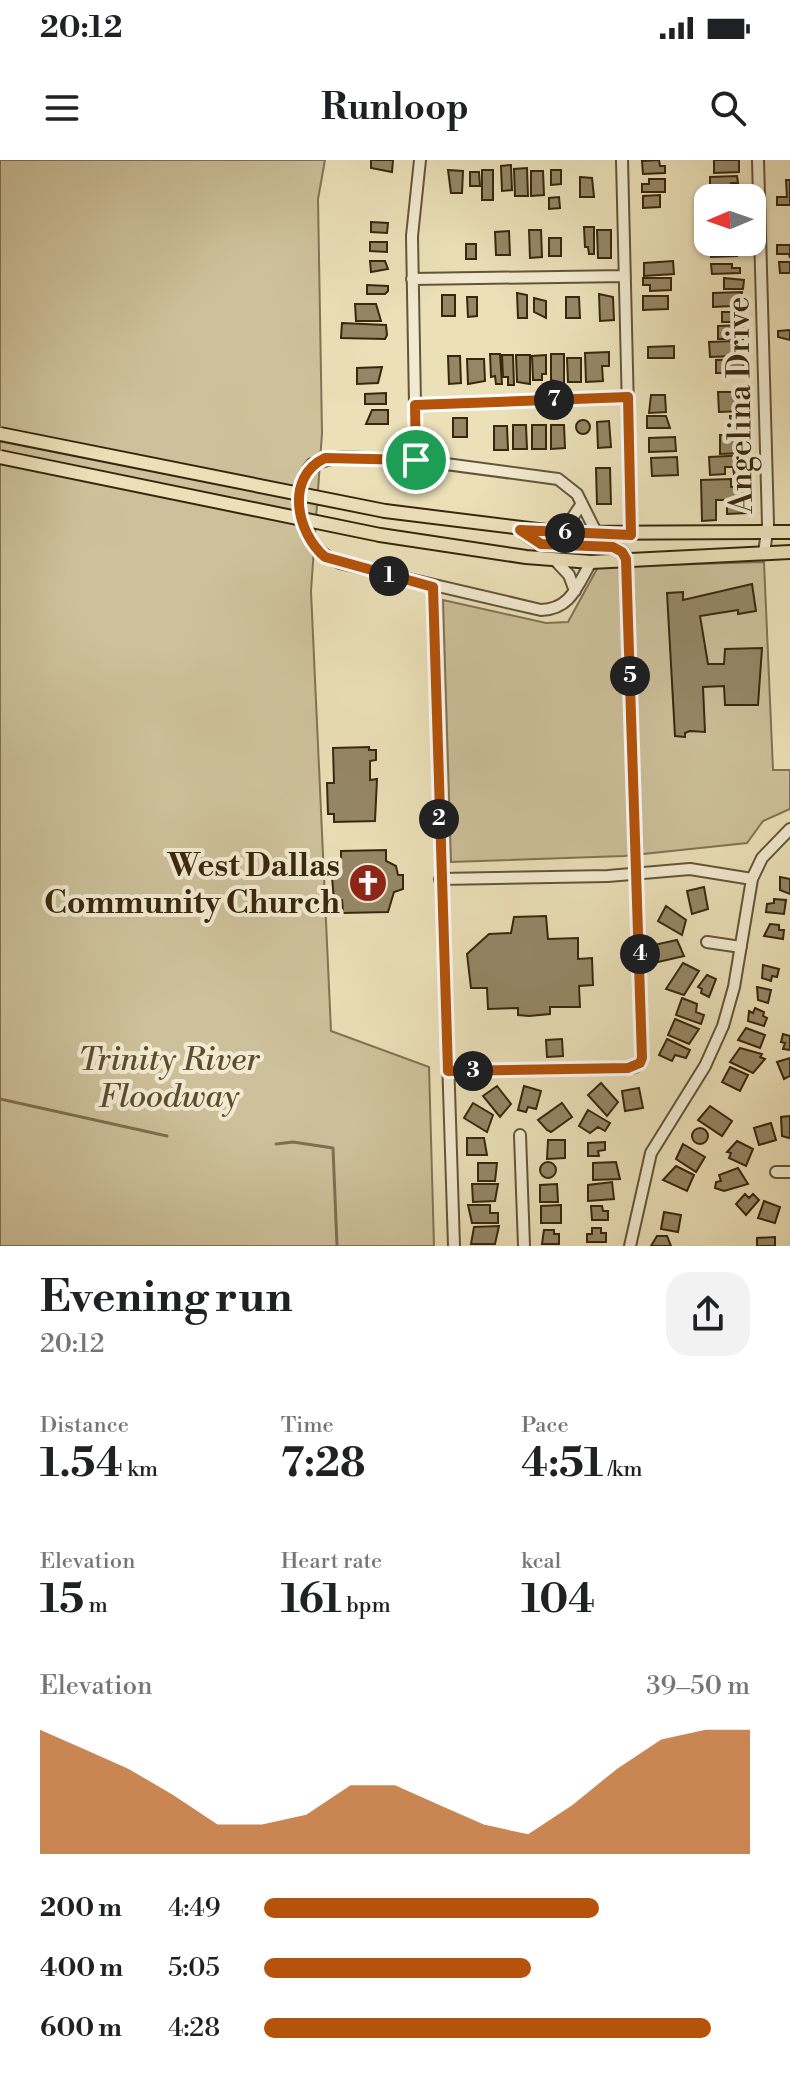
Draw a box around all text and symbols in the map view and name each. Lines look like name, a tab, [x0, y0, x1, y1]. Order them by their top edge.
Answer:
text: 20:12	[40, 9, 123, 47]
icon: menu	[40, 86, 84, 130]
text: Runloop	[321, 86, 469, 131]
icon: search	[706, 86, 750, 130]
north arrow	[694, 184, 766, 256]
map controls	[694, 184, 766, 256]
street label: Angelina Drive	[718, 296, 762, 515]
pin: 7	[534, 380, 574, 420]
text: 7	[548, 386, 560, 413]
pin	[382, 426, 450, 494]
icon: arrive	[394, 438, 438, 482]
pin: 6	[545, 513, 585, 553]
text: 6	[558, 519, 572, 546]
pin: 1	[369, 556, 409, 596]
text: 1	[384, 562, 394, 589]
pin: 5	[610, 656, 650, 696]
text: 5	[623, 662, 637, 689]
pin: 2	[419, 799, 459, 839]
text: 2	[432, 805, 446, 832]
place label: West Dallas Community Church	[44, 846, 340, 923]
church icon: West Dallas Community Church	[347, 862, 389, 904]
pin: 4	[620, 934, 660, 974]
text: 4	[633, 940, 647, 967]
park label: Trinity River Floodway	[78, 1040, 261, 1117]
pin: 3	[453, 1051, 493, 1091]
text: 3	[466, 1057, 480, 1084]
text: Evening run	[40, 1270, 293, 1325]
button: share	[666, 1272, 750, 1356]
text: 20:12	[40, 1328, 104, 1360]
text: Distance	[40, 1412, 129, 1439]
text: Time	[281, 1412, 334, 1439]
text: Pace	[521, 1412, 569, 1439]
text: 1.54	[40, 1439, 123, 1489]
text: 7:28	[281, 1439, 366, 1489]
text: 4:51	[521, 1439, 603, 1489]
text: km	[123, 1456, 158, 1483]
text: /km	[603, 1456, 643, 1483]
text: Elevation	[40, 1548, 135, 1575]
text: Heart rate	[281, 1548, 382, 1575]
text: kcal	[521, 1548, 561, 1575]
text: 15	[40, 1575, 84, 1625]
text: 161	[281, 1575, 342, 1625]
text: 104	[521, 1575, 595, 1625]
text: m	[84, 1592, 108, 1619]
text: bpm	[342, 1592, 391, 1619]
text: Elevation	[40, 1670, 153, 1702]
text: 39–50 m	[646, 1670, 750, 1702]
text: 200 m	[40, 1892, 122, 1924]
text: 4:49	[168, 1892, 221, 1924]
text: 400 m	[40, 1952, 123, 1984]
text: 5:05	[168, 1952, 220, 1984]
text: 600 m	[40, 2012, 122, 2044]
text: 4:28	[168, 2012, 220, 2044]

